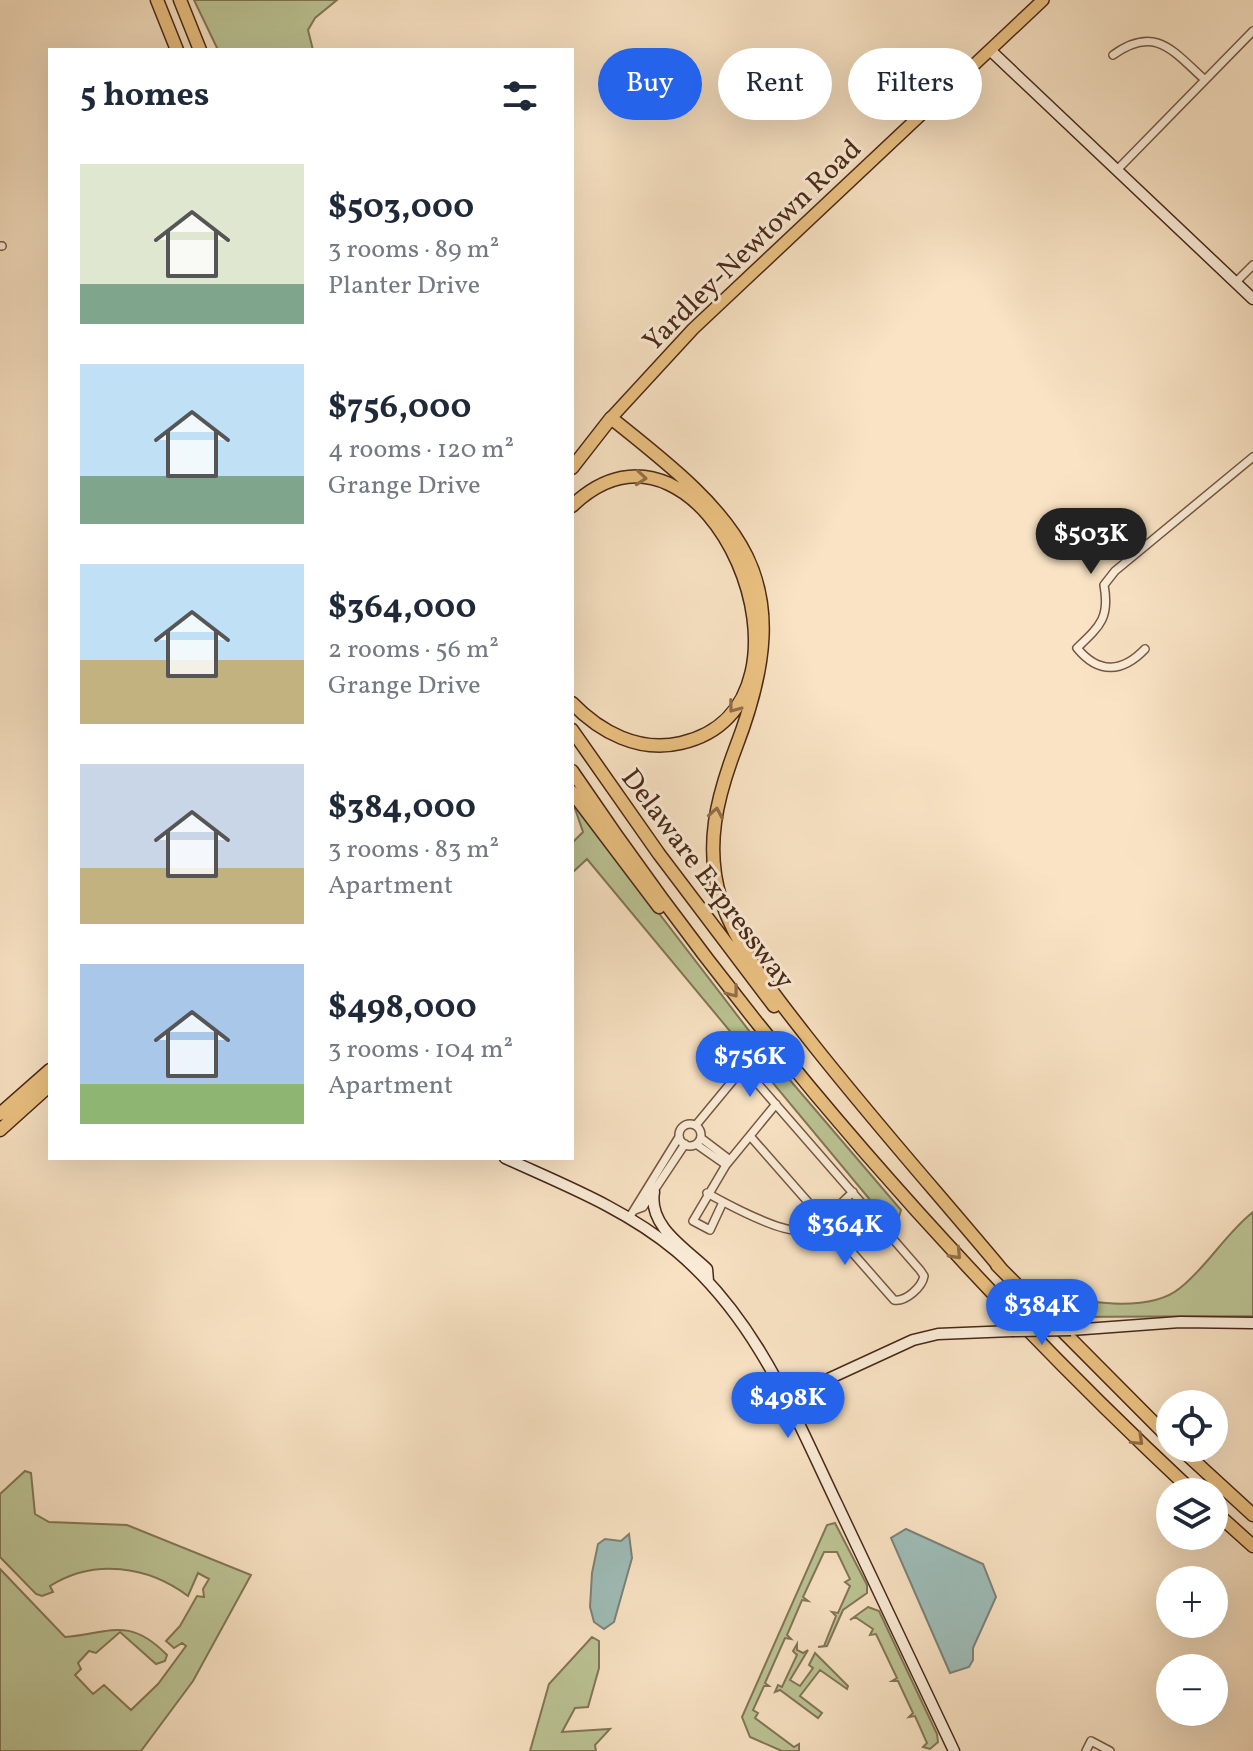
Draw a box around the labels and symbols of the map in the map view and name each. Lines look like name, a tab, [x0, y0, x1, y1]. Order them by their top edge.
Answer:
street label: Yardley-Newtown Road	[635, 131, 871, 361]
one-way arrow	[635, 469, 648, 486]
pin: $503K	[1035, 508, 1147, 576]
one-way arrow	[729, 699, 744, 713]
street label: Delaware Expressway	[611, 761, 803, 998]
one-way arrow	[706, 807, 723, 820]
one-way arrow	[724, 984, 738, 998]
pin: $756K	[694, 1031, 806, 1099]
pin: $364K	[789, 1199, 901, 1267]
one-way arrow	[946, 1245, 960, 1260]
pin: $384K	[986, 1279, 1098, 1347]
pin: $498K	[732, 1372, 844, 1440]
one-way arrow	[1129, 1431, 1143, 1445]

